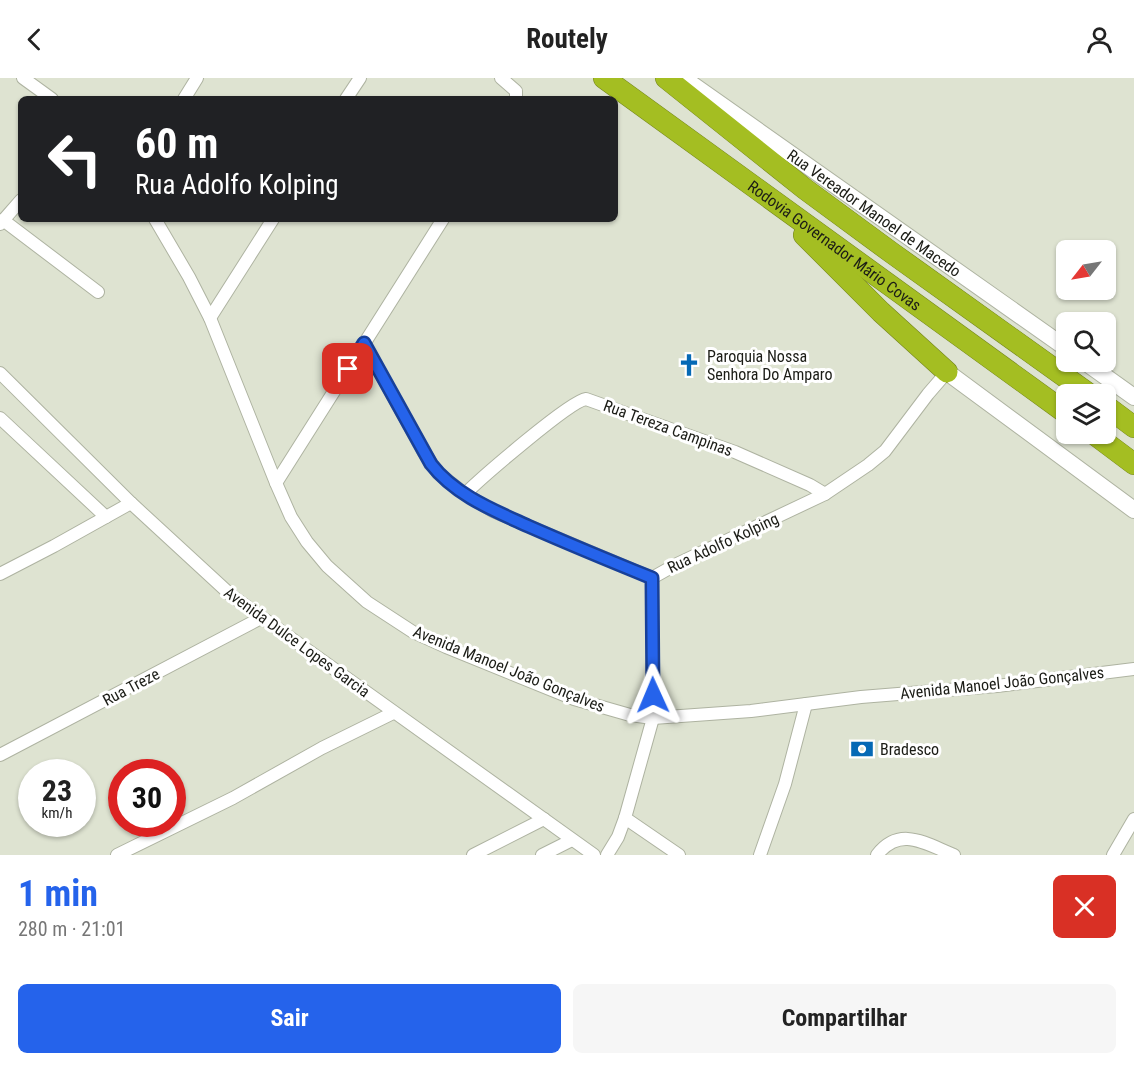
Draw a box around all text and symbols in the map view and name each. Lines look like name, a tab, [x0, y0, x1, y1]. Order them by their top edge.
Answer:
icon: back	[18, 23, 51, 56]
text: Routely	[526, 23, 608, 55]
icon: person	[1083, 23, 1116, 56]
text: 60 m	[135, 119, 218, 168]
icon: left	[36, 120, 114, 198]
street label: Rua Vereador Manoel de Macedo	[784, 145, 965, 281]
text: Rua Adolfo Kolping	[135, 169, 339, 201]
street label: Rodovia Governador Mário Covas	[744, 176, 925, 314]
north arrow	[1056, 240, 1116, 300]
map controls	[1056, 240, 1116, 444]
button: search	[1056, 312, 1116, 372]
pin	[322, 343, 373, 394]
place label: Paroquia Nossa Senhora Do Amparo	[707, 347, 833, 384]
icon: arrive	[331, 352, 364, 385]
church icon: Paroquia Nossa Senhora Do Amparo	[676, 352, 702, 378]
button: layers	[1056, 384, 1116, 444]
street label: Rua Tereza Campinas	[601, 396, 735, 460]
street label: Rua Adolfo Kolping	[664, 509, 782, 577]
street label: Avenida Dulce Lopes Garcia	[220, 583, 374, 701]
street label: Avenida Manoel João Gonçalves	[411, 622, 607, 716]
position arrow	[621, 663, 685, 727]
street label: Avenida Manoel João Gonçalves	[899, 663, 1105, 703]
street label: Rua Treze	[99, 664, 163, 710]
bank icon: Bradesco	[849, 736, 875, 762]
place label: Bradesco	[880, 740, 939, 759]
speed limit sign: 30	[108, 759, 186, 837]
text: 23	[42, 773, 72, 808]
text: km/h	[42, 804, 72, 822]
text: 1 min	[18, 873, 98, 915]
button: close	[1053, 875, 1116, 938]
text: 280 m · 21:01	[18, 917, 125, 941]
button: Sair	[18, 984, 561, 1053]
button: Compartilhar	[573, 984, 1116, 1053]

